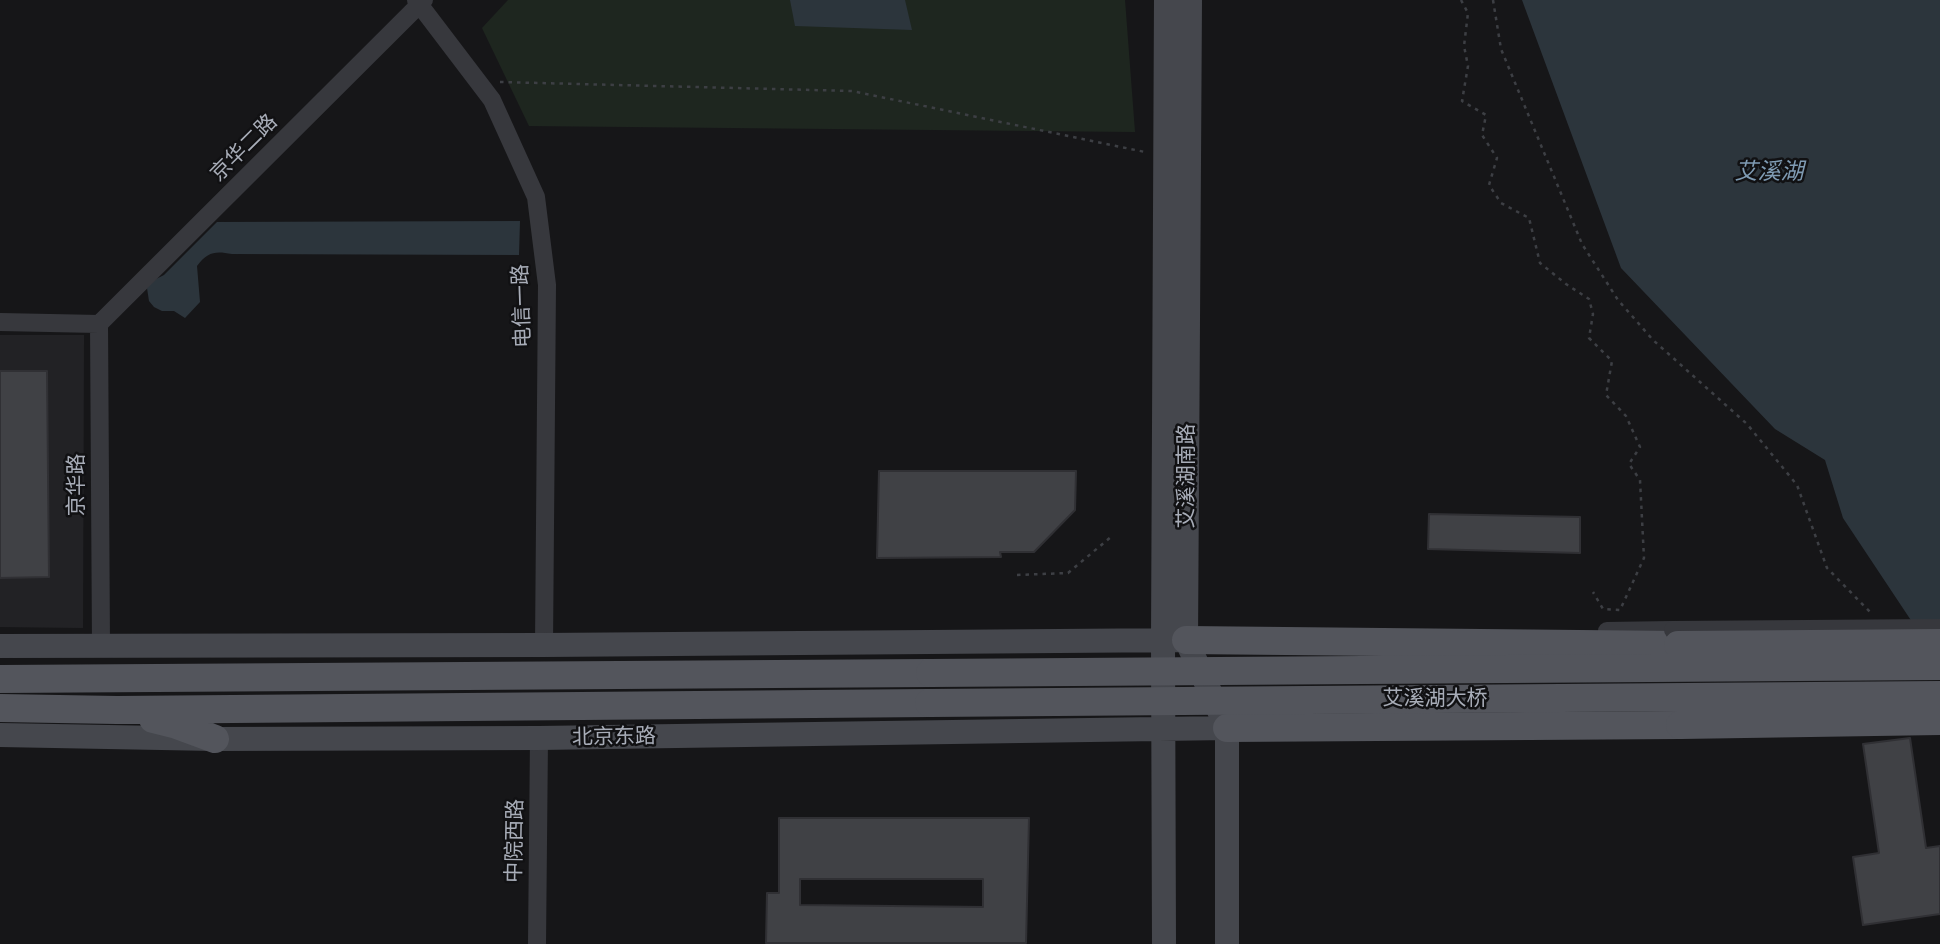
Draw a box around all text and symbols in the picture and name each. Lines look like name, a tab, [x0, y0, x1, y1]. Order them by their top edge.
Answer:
street label: 京华二路	[205, 109, 283, 187]
water label: 艾溪湖	[1735, 158, 1803, 186]
street label: 电信一路	[508, 264, 536, 348]
street label: 艾溪湖南路	[1174, 424, 1200, 528]
street label: 京华路	[64, 454, 90, 516]
street label: 艾溪湖大桥	[1383, 686, 1487, 712]
street label: 北京东路	[572, 724, 656, 750]
street label: 中院西路	[502, 799, 528, 883]

